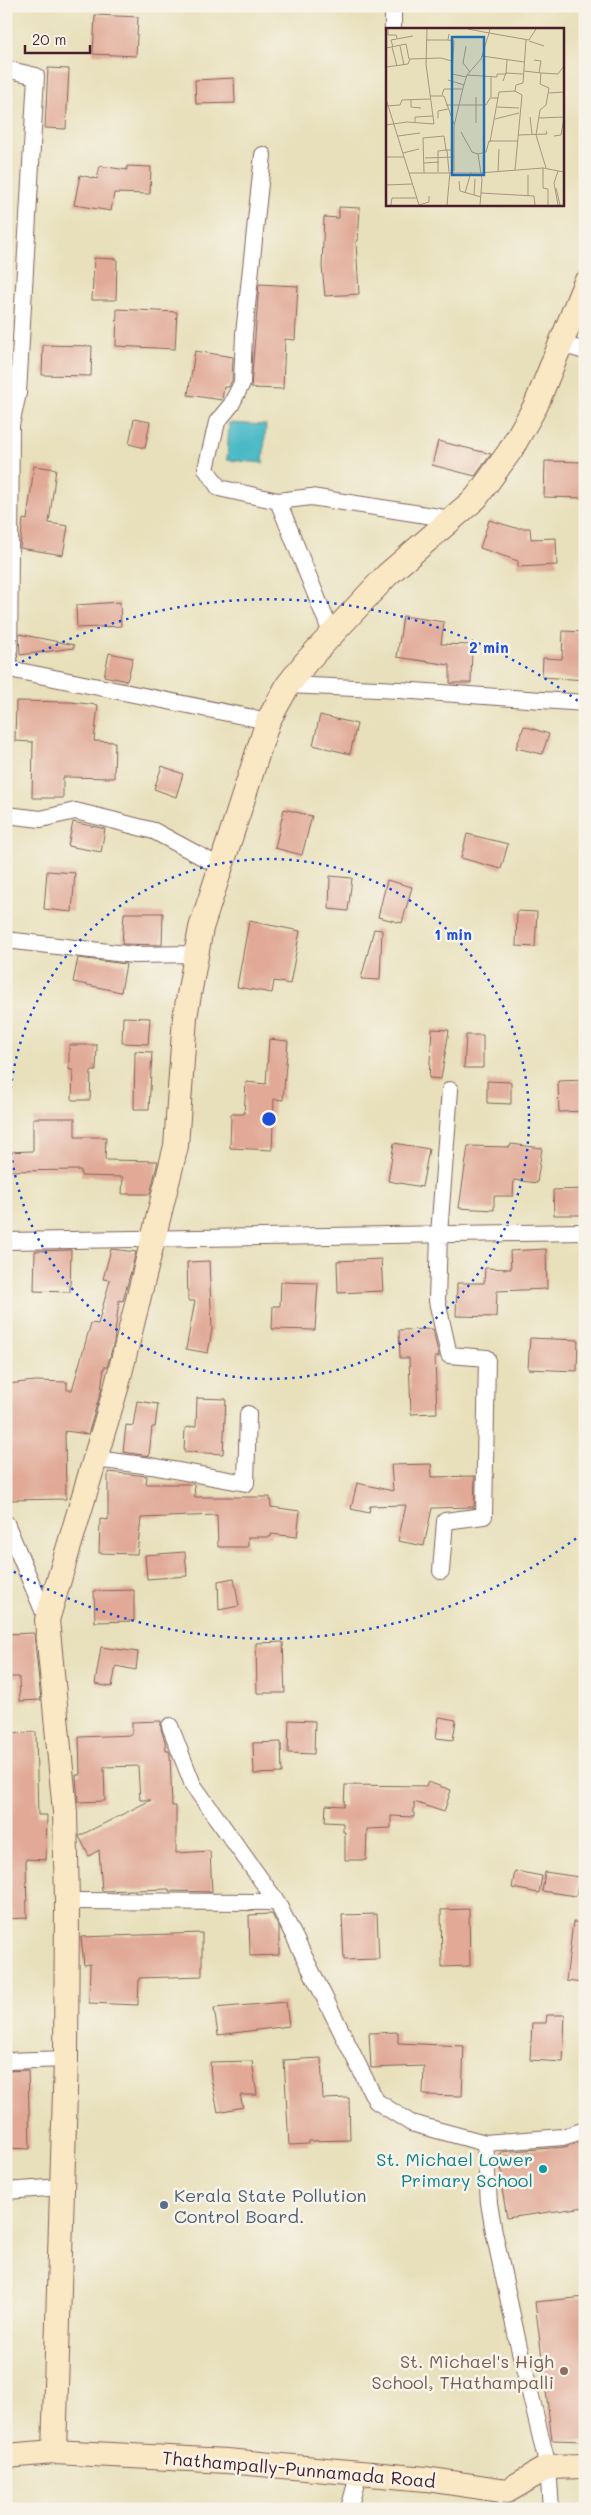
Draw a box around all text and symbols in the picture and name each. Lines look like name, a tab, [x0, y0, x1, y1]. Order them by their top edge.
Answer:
scale bar	[25, 22, 90, 54]
inset map	[386, 28, 564, 205]
text: 20 m	[32, 29, 66, 49]
text: 2 min	[469, 637, 509, 657]
text: 1 min	[434, 924, 472, 944]
centre of rings	[260, 1110, 278, 1128]
place label: St. Michael Lower Primary School	[376, 2147, 533, 2192]
marker: St. Michael Lower Primary School	[537, 2163, 549, 2175]
place label: Kerala State Pollution Control Board.	[174, 2183, 367, 2228]
marker: Kerala State Pollution Control Board.	[158, 2199, 170, 2211]
place label: St. Michael's High School, THathampalli	[372, 2349, 554, 2394]
marker: St. Michael's High School, THathampalli	[558, 2365, 570, 2377]
street label: Thathampally-Punnamada Road	[161, 2445, 437, 2493]

